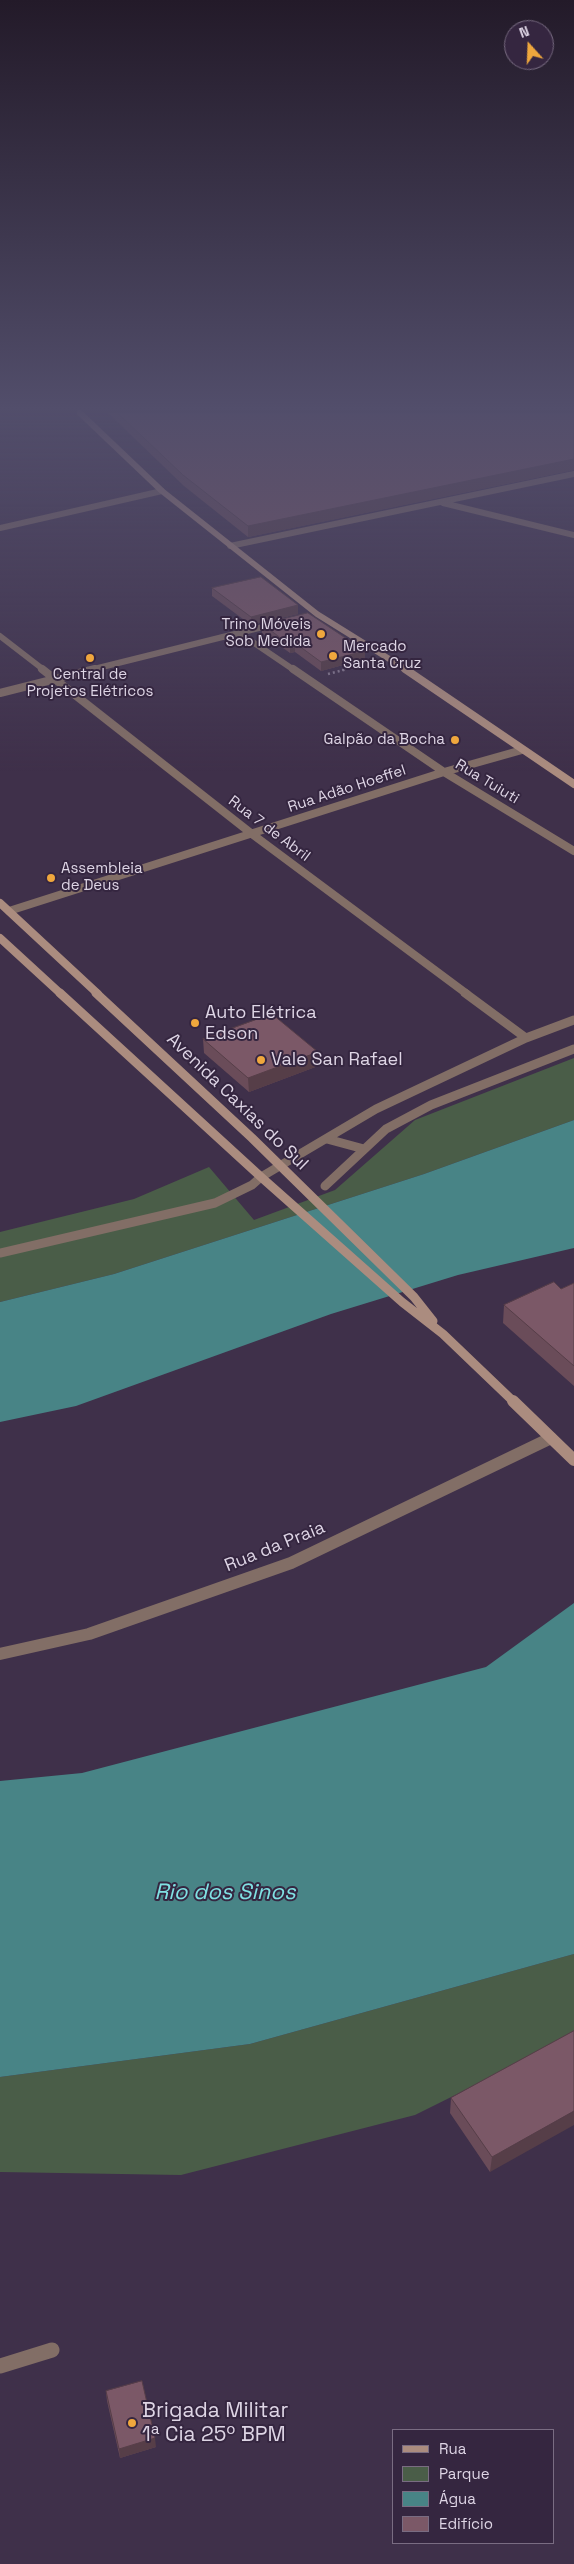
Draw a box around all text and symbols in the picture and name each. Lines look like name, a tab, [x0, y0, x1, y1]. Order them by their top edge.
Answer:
north arrow	[504, 20, 554, 70]
text: N	[517, 22, 532, 42]
place label: Trino Móveis Sob Medida	[221, 616, 311, 651]
marker: Trino Móveis Sob Medida	[315, 628, 327, 640]
place label: Mercado Santa Cruz	[343, 638, 421, 673]
marker: Mercado Santa Cruz	[327, 650, 339, 662]
marker: Central de Projetos Elétricos	[84, 652, 96, 664]
place label: Central de Projetos Elétricos	[27, 666, 153, 701]
place label: Galpão da Bocha	[323, 731, 445, 749]
marker: Galpão da Bocha	[449, 734, 461, 746]
street label: Rua Tuiuti	[452, 756, 522, 808]
street label: Rua Adão Hoeffel	[286, 761, 408, 817]
street label: Rua 7 de Abril	[224, 792, 314, 866]
place label: Assembleia de Deus	[61, 860, 143, 895]
marker: Assembleia de Deus	[45, 872, 57, 884]
place label: Auto Elétrica Edson	[205, 1002, 316, 1044]
marker: Auto Elétrica Edson	[189, 1017, 201, 1029]
street label: Avenida Caxias do Sul	[162, 1029, 312, 1175]
place label: Vale San Rafael	[271, 1049, 403, 1071]
marker: Vale San Rafael	[255, 1054, 267, 1066]
street label: Rua da Praia	[222, 1517, 328, 1577]
water label: Rio dos Sinos	[154, 1880, 296, 1906]
place label: Brigada Militar 1ª Cia 25º BPM	[142, 2398, 288, 2448]
marker: Brigada Militar 1ª Cia 25º BPM	[126, 2417, 138, 2429]
legend	[392, 2429, 554, 2544]
text: Rua	[439, 2439, 466, 2458]
text: Parque	[439, 2464, 490, 2483]
text: Água	[439, 2489, 476, 2508]
text: Edifício	[439, 2514, 493, 2533]

